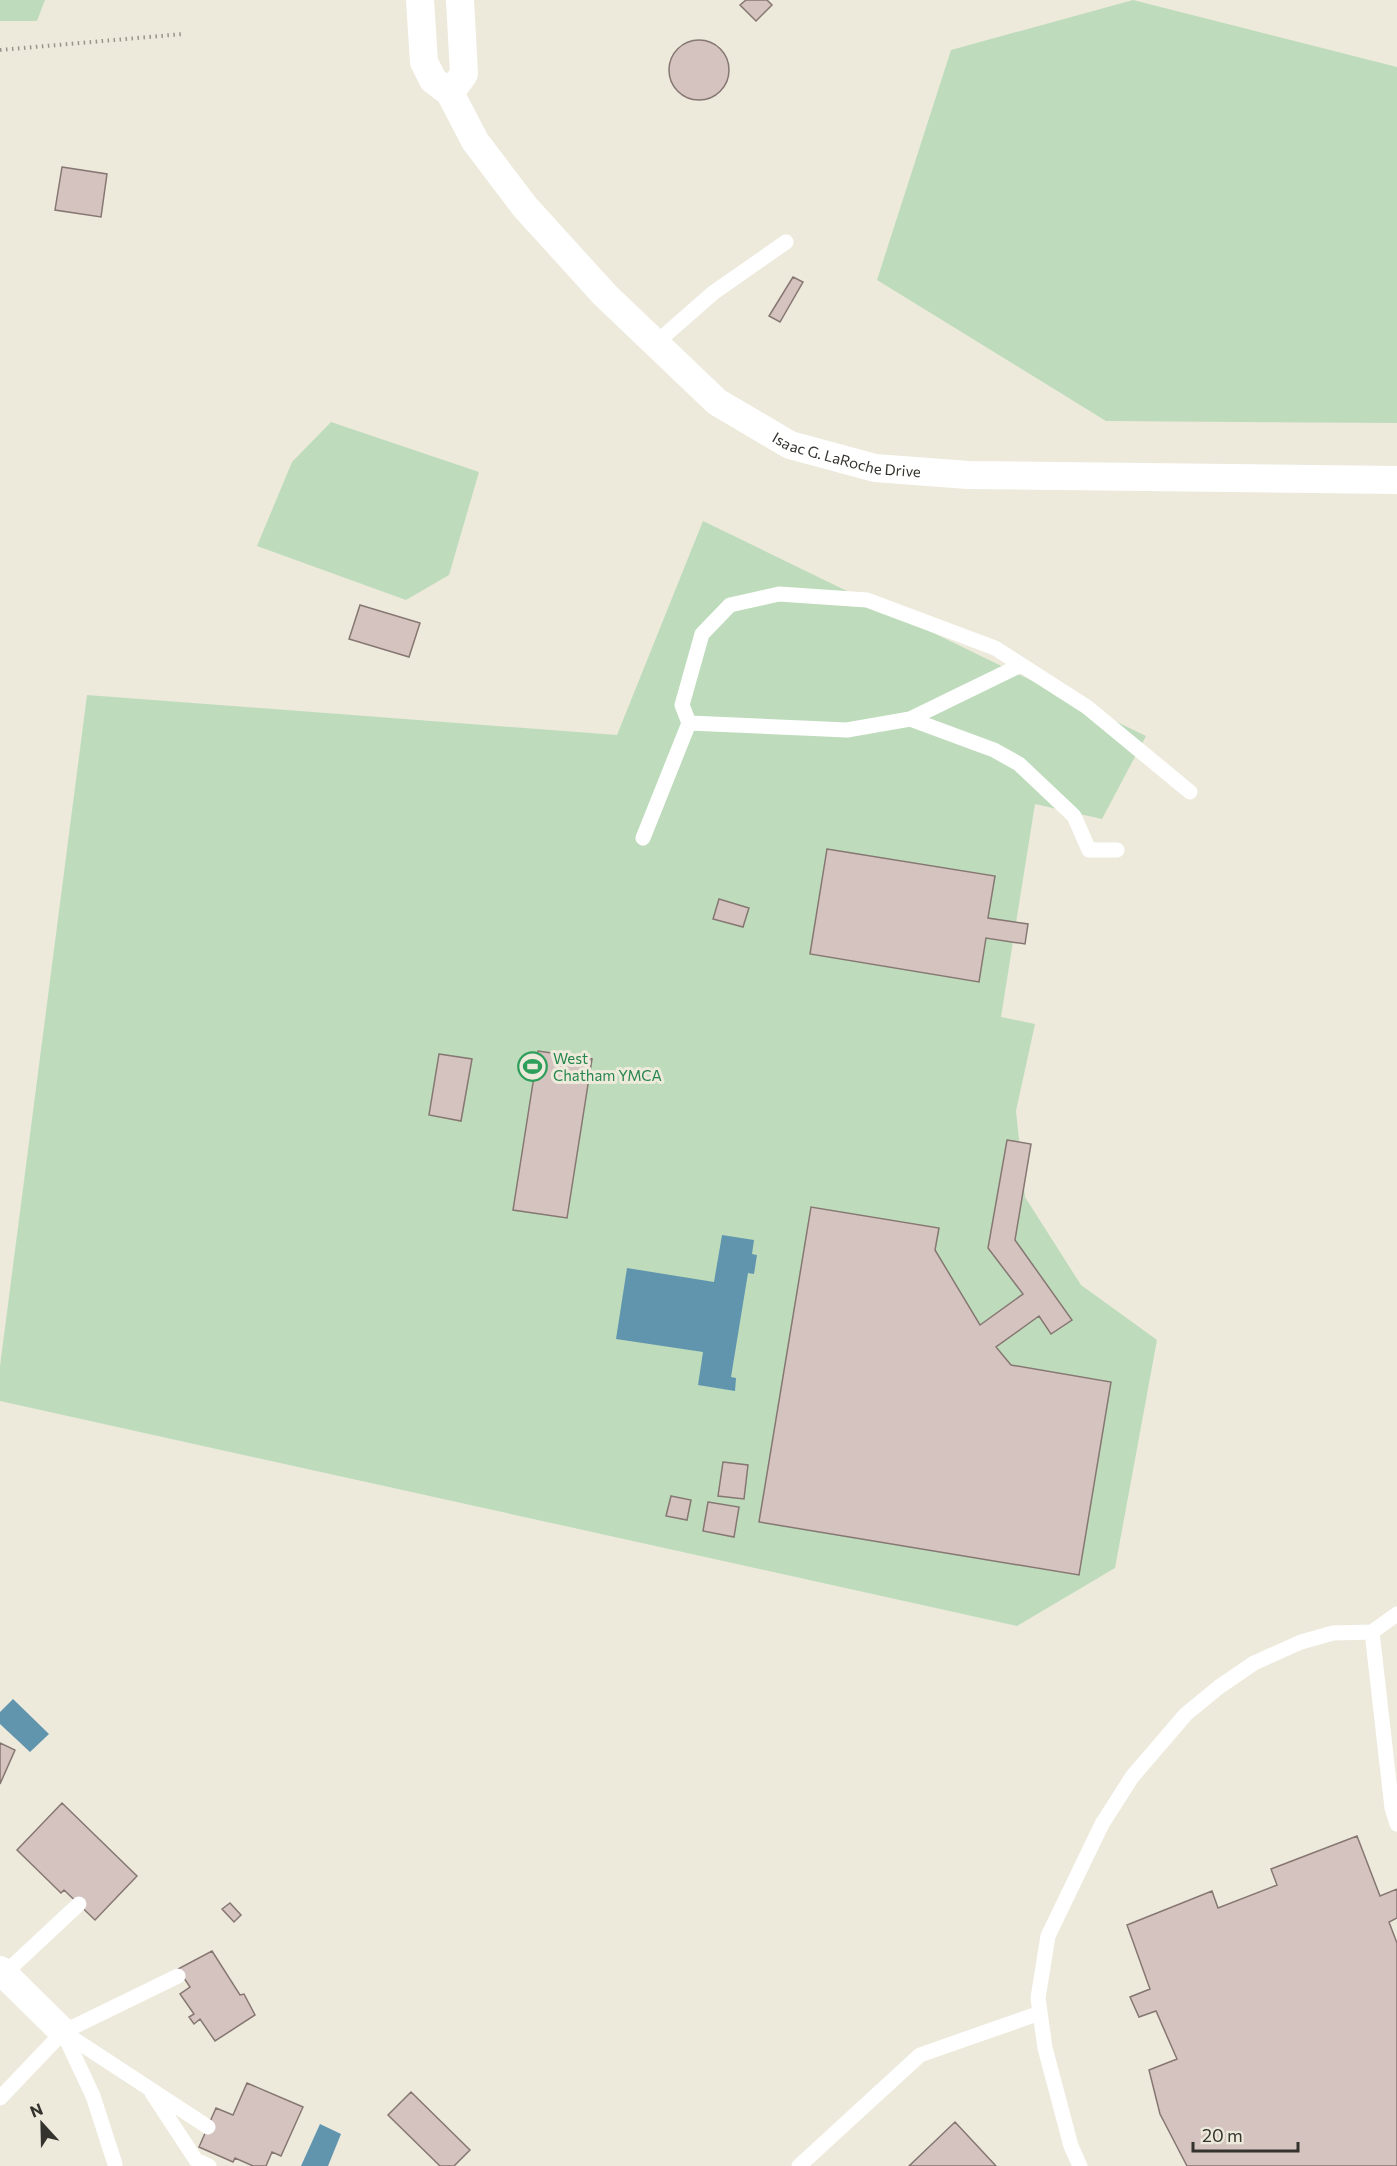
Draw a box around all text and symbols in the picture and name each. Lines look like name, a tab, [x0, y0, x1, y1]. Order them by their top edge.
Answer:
street label: Isaac G. LaRoche Drive	[770, 428, 922, 480]
place label: West Chatham YMCA	[553, 1049, 662, 1084]
sports icon: West Chatham YMCA	[516, 1051, 548, 1083]
north arrow	[12, 2094, 72, 2154]
text: N	[27, 2099, 45, 2121]
scale bar	[1193, 2115, 1298, 2153]
text: 20 m	[1202, 2124, 1243, 2146]

